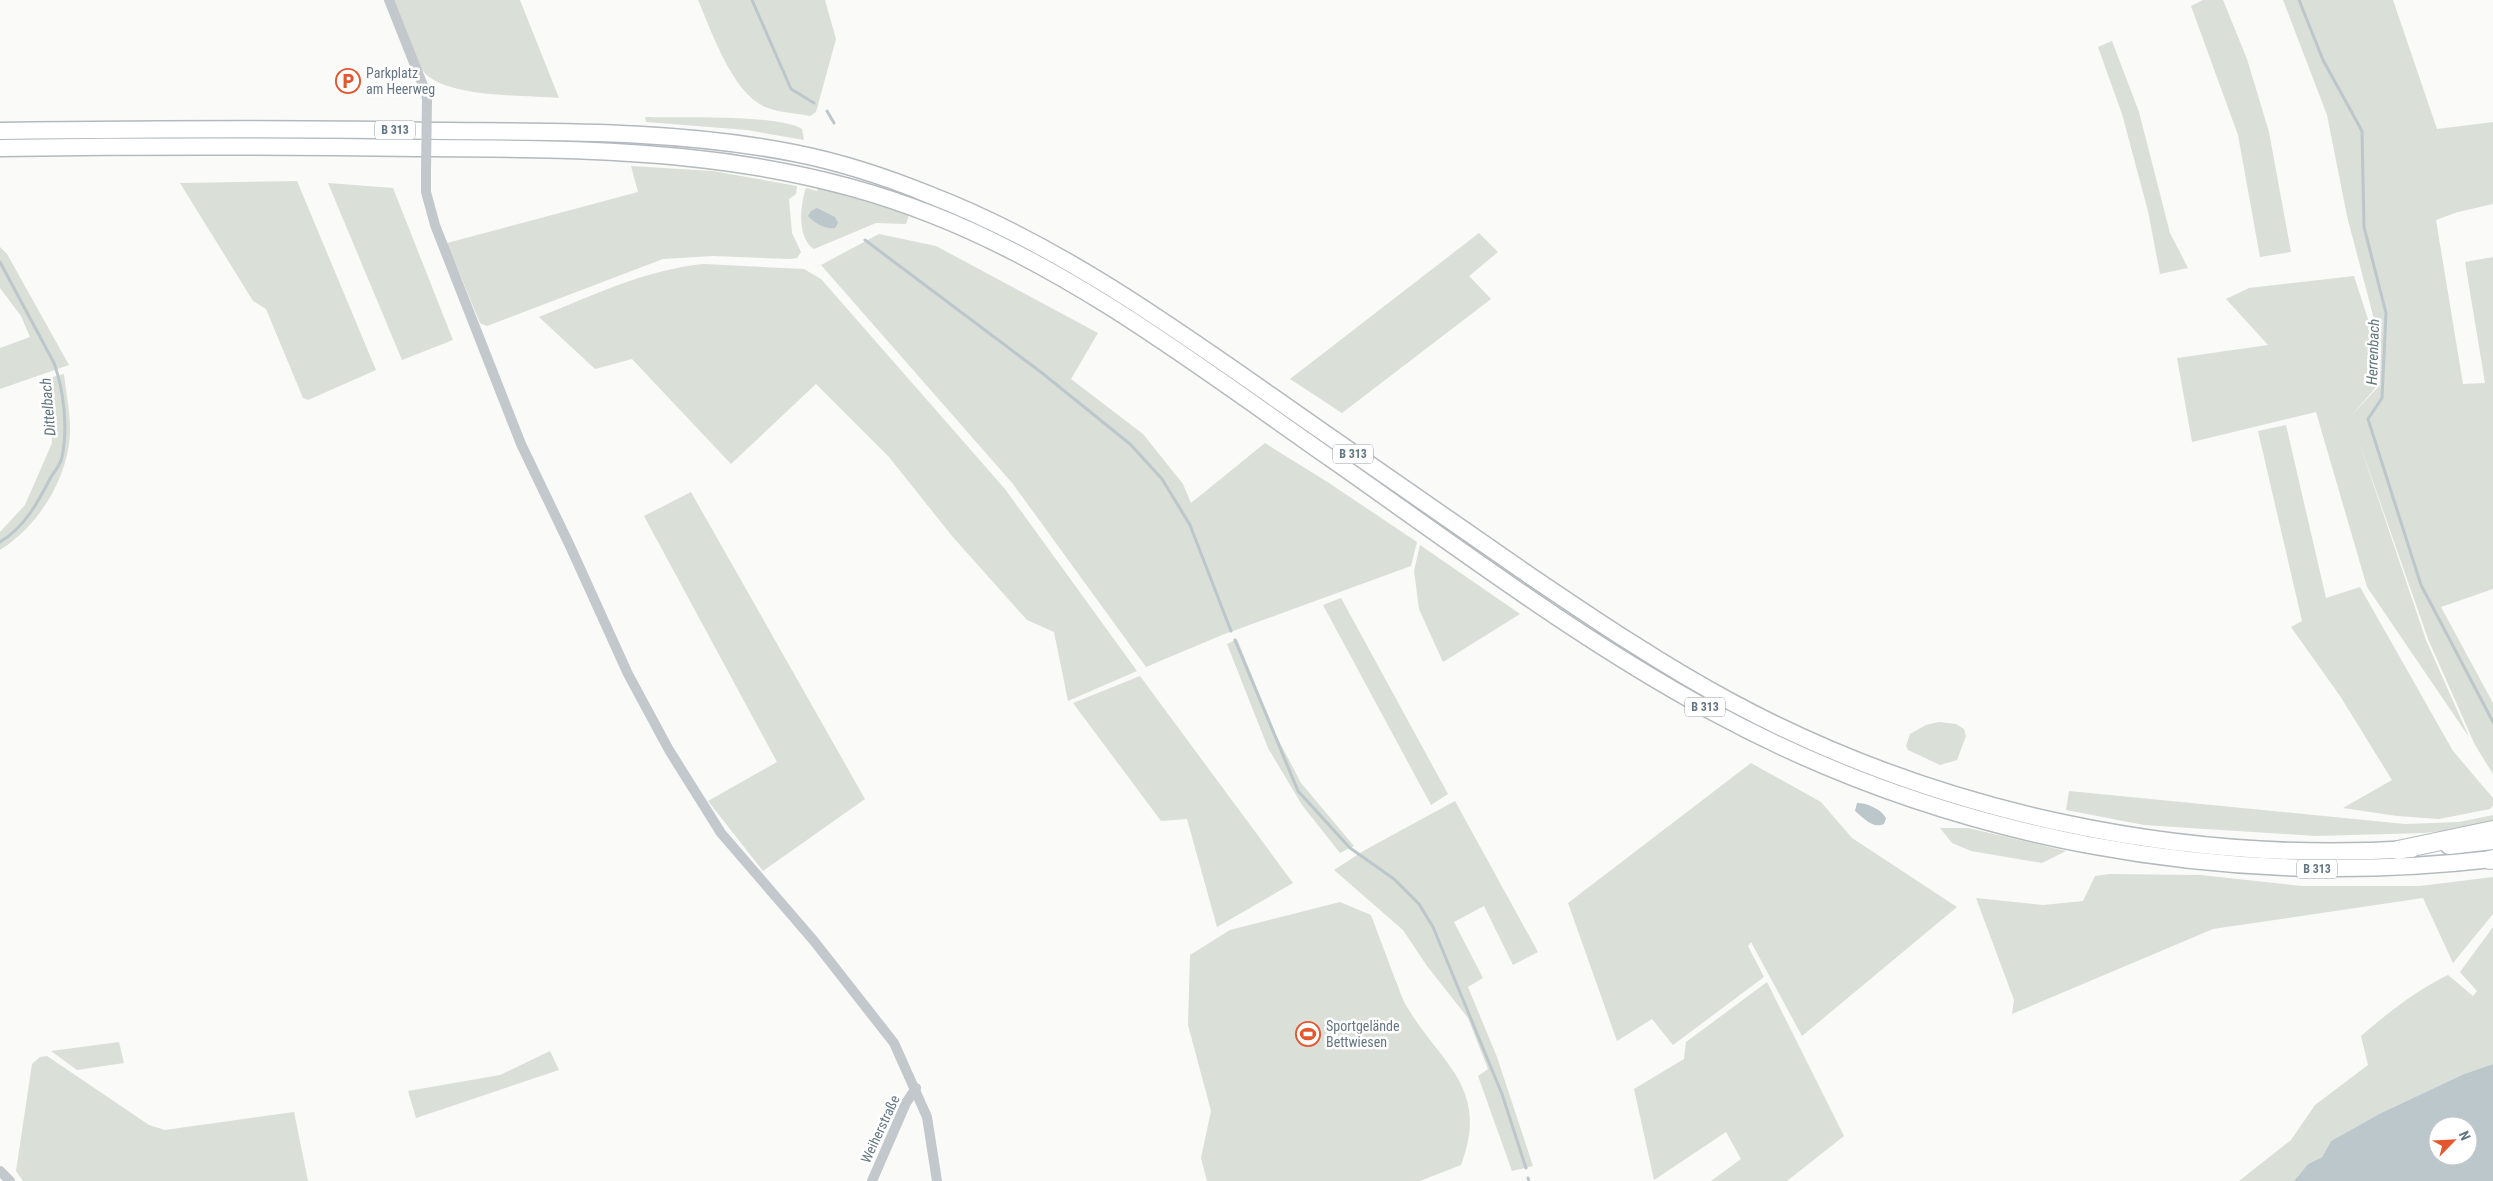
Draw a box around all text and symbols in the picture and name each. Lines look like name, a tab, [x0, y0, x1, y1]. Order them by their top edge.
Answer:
place label: Parkplatz am Heerweg	[366, 65, 435, 97]
parking icon: Parkplatz am Heerweg	[335, 68, 361, 94]
road number: B 313	[375, 120, 415, 140]
water label: Herrenbach	[2363, 319, 2383, 385]
water label: Dittelbach	[36, 377, 60, 437]
road number: B 313	[1333, 444, 1373, 464]
road number: B 313	[1685, 698, 1725, 716]
road number: B 313	[2297, 860, 2337, 879]
place label: Sportgelände Bettwiesen	[1326, 1018, 1400, 1050]
sports icon: Sportgelände Bettwiesen	[1295, 1021, 1321, 1047]
street label: Weiherstraße	[857, 1092, 903, 1165]
north arrow	[2428, 1116, 2478, 1166]
text: N	[2456, 1129, 2474, 1143]

